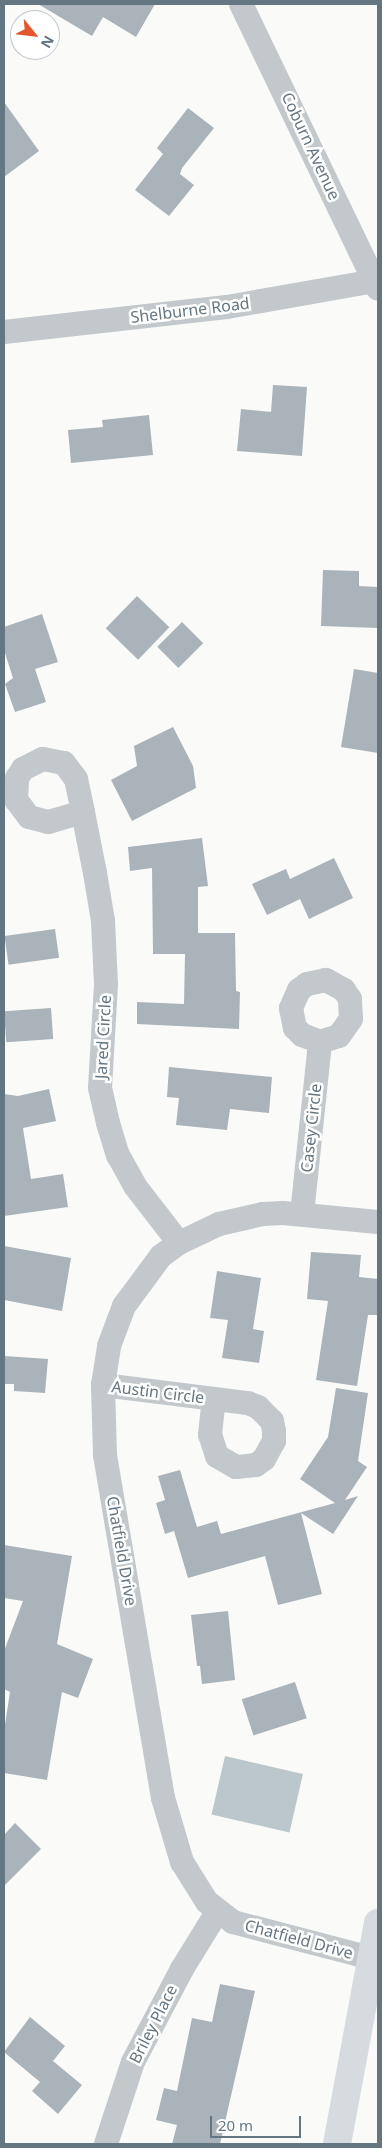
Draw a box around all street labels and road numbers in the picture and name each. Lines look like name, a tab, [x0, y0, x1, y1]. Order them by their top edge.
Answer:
street label: Coburn Avenue	[278, 89, 344, 203]
street label: Shelburne Road	[129, 293, 251, 327]
street label: Jared Circle	[91, 995, 115, 1079]
street label: Casey Circle	[297, 1083, 325, 1173]
street label: Austin Circle	[111, 1377, 205, 1407]
street label: Chatfield Drive	[103, 1495, 141, 1607]
street label: Chatfield Drive	[243, 1915, 355, 1963]
street label: Briley Place	[125, 1981, 181, 2067]

